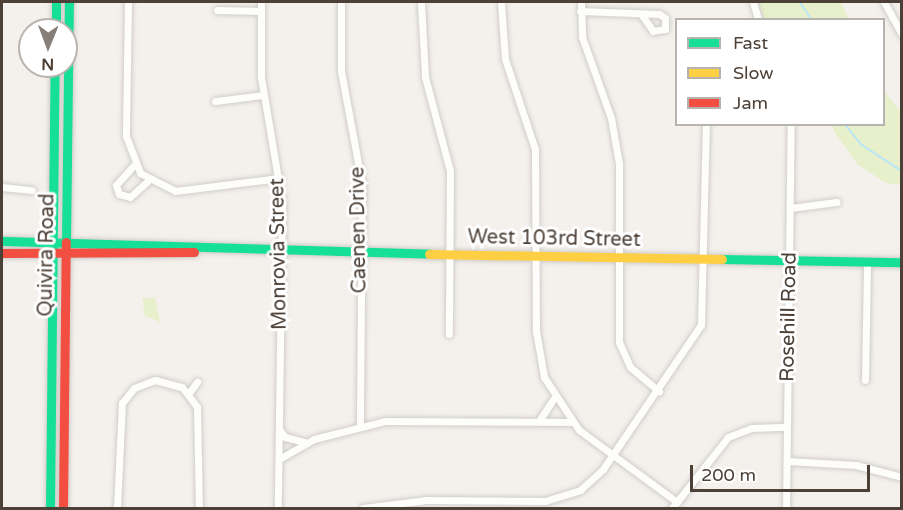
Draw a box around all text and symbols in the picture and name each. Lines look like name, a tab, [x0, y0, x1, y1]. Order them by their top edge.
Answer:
north arrow	[18, 18, 78, 78]
legend	[675, 18, 885, 126]
text: Fast	[733, 32, 768, 54]
text: N	[41, 54, 54, 74]
text: Slow	[733, 62, 774, 84]
text: Jam	[733, 92, 768, 114]
street label: Caenen Drive	[346, 167, 372, 293]
street label: Monrovia Street	[266, 178, 292, 330]
street label: Quivira Road	[34, 193, 60, 317]
street label: West 103rd Street	[467, 225, 641, 253]
street label: Rosehill Road	[776, 252, 802, 382]
scale bar	[693, 453, 873, 491]
text: 200 m	[701, 464, 756, 486]

